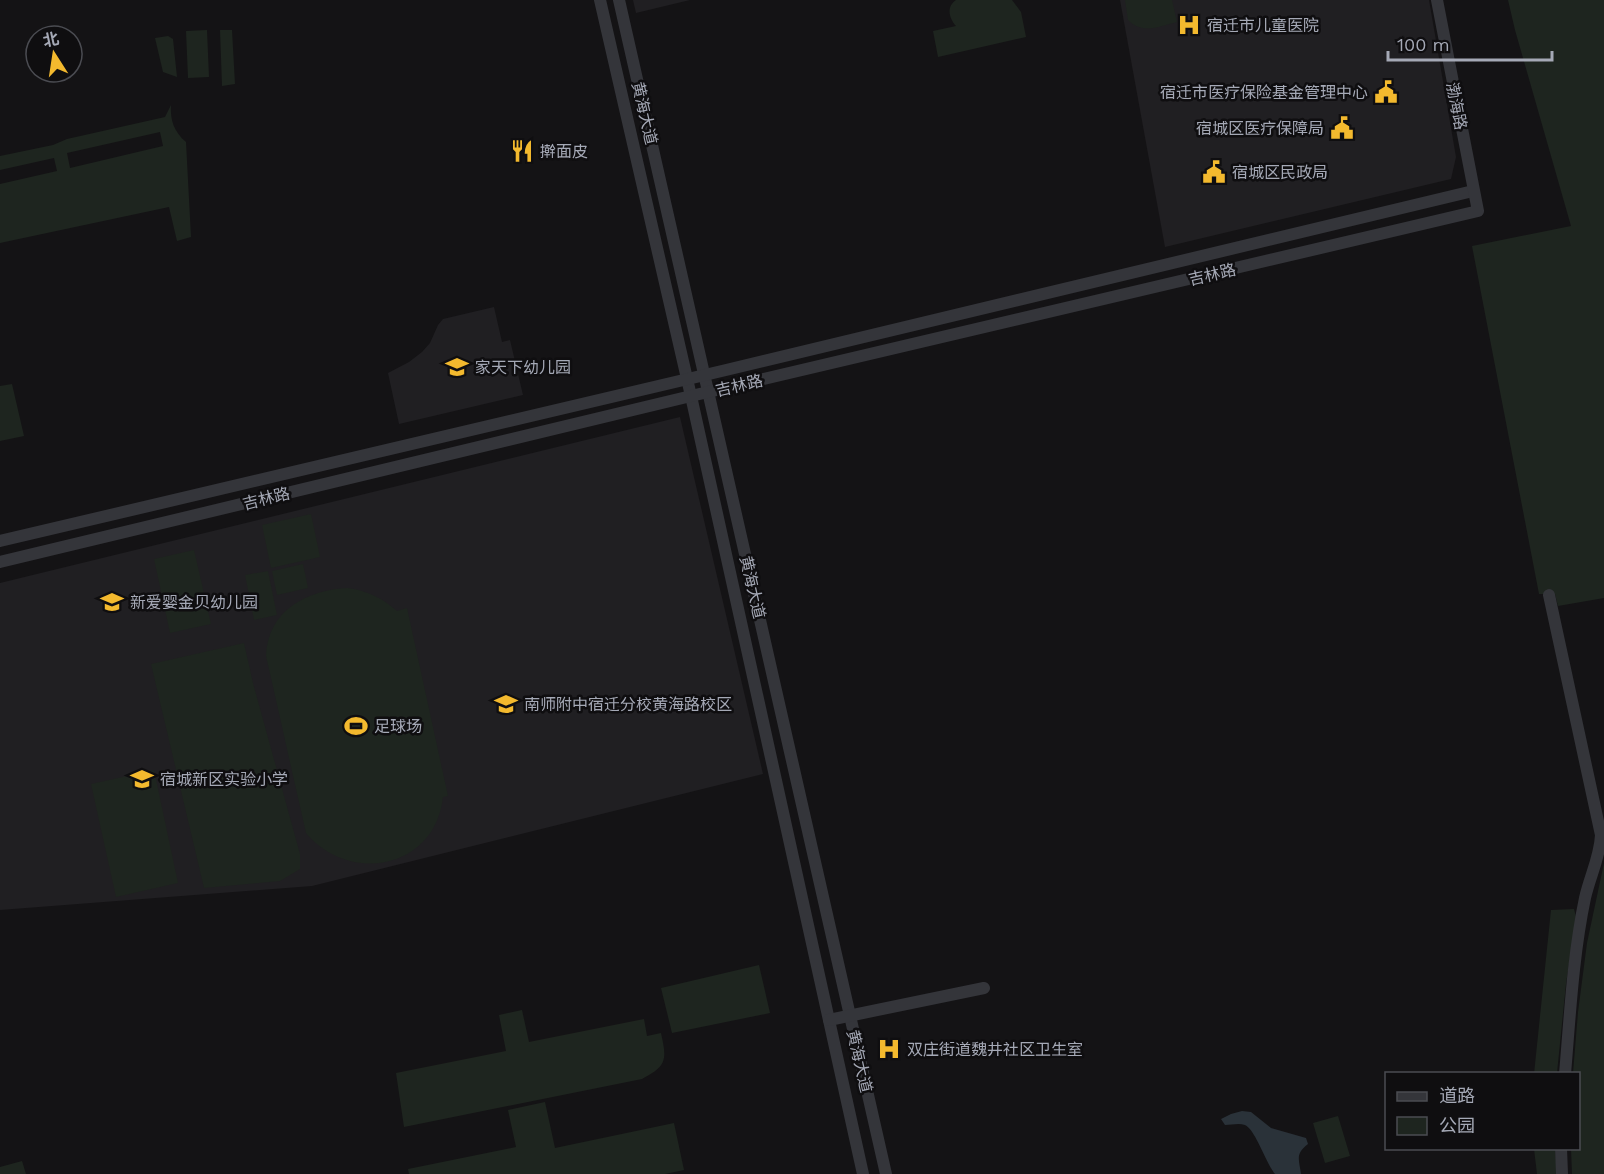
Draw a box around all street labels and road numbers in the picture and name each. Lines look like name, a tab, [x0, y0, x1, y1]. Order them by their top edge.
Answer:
street label: 黄海大道	[628, 80, 661, 146]
street label: 渤海路	[1443, 81, 1470, 131]
street label: 吉林路	[1187, 260, 1238, 289]
street label: 吉林路	[714, 371, 765, 400]
street label: 吉林路	[241, 483, 292, 514]
street label: 黄海大道	[736, 554, 769, 620]
street label: 黄海大道	[843, 1028, 876, 1094]

